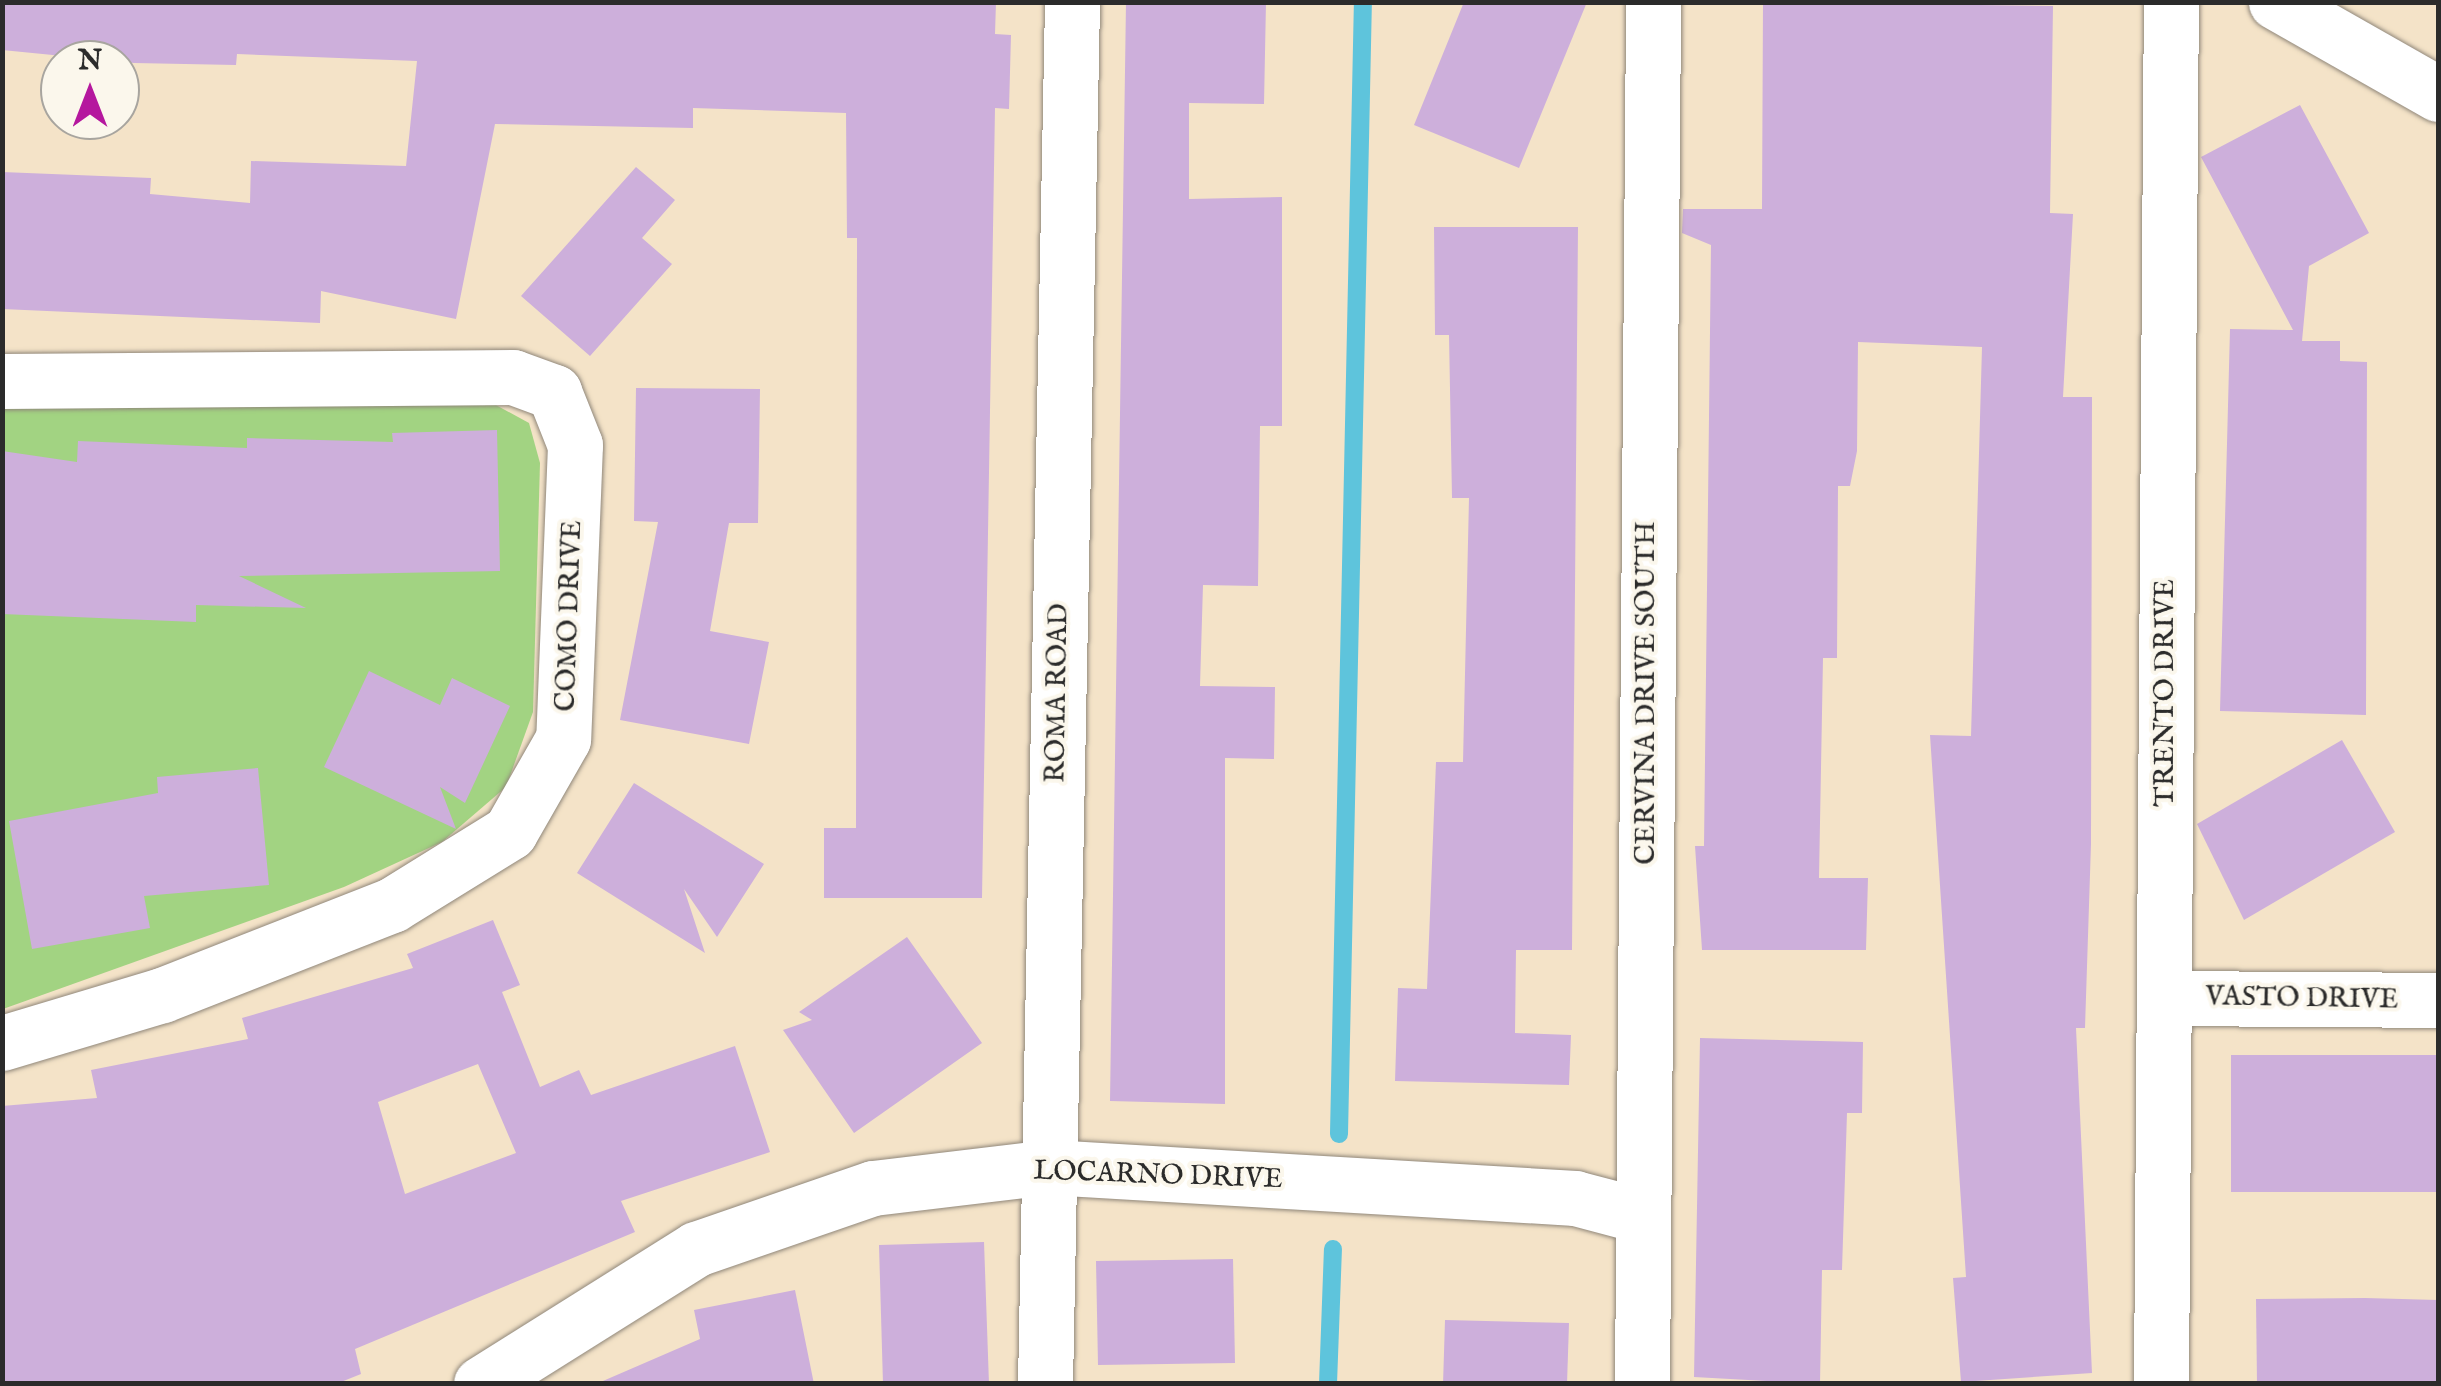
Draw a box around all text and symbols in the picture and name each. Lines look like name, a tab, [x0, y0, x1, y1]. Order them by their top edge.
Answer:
north arrow	[40, 40, 140, 140]
text: N	[78, 44, 102, 79]
street label: COMO DRIVE	[550, 520, 590, 712]
street label: CERVINA DRIVE SOUTH	[1630, 521, 1664, 865]
street label: TRENTO DRIVE	[2149, 579, 2183, 807]
street label: ROMA ROAD	[1040, 603, 1076, 783]
street label: VASTO DRIVE	[2205, 981, 2399, 1017]
street label: LOCARNO DRIVE	[1033, 1155, 1283, 1197]

